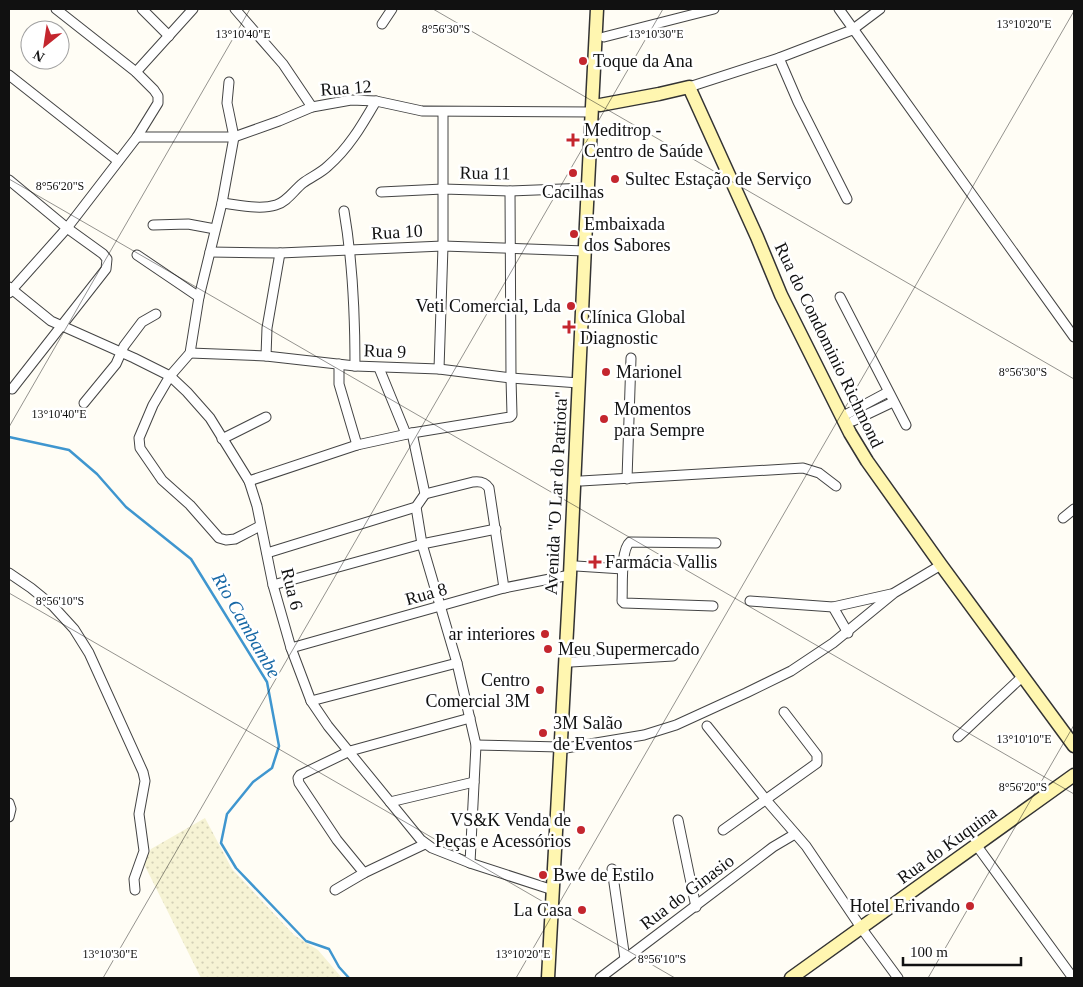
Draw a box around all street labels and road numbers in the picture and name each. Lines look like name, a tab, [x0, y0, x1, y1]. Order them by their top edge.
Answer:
street label: Rua 12	[320, 76, 372, 100]
street label: Rua 11	[459, 163, 511, 183]
street label: Rua 10	[371, 221, 423, 243]
street label: Rua do Condominio Richmond	[771, 239, 887, 451]
street label: Rua 9	[363, 340, 407, 362]
street label: Avenida "O Lar do Patriota"	[541, 390, 571, 596]
street label: Rua 6	[277, 566, 307, 612]
street label: Rua 8	[403, 579, 449, 609]
street label: Rua do Kuquina	[893, 802, 1001, 888]
street label: Rua do Ginasio	[636, 850, 738, 934]

